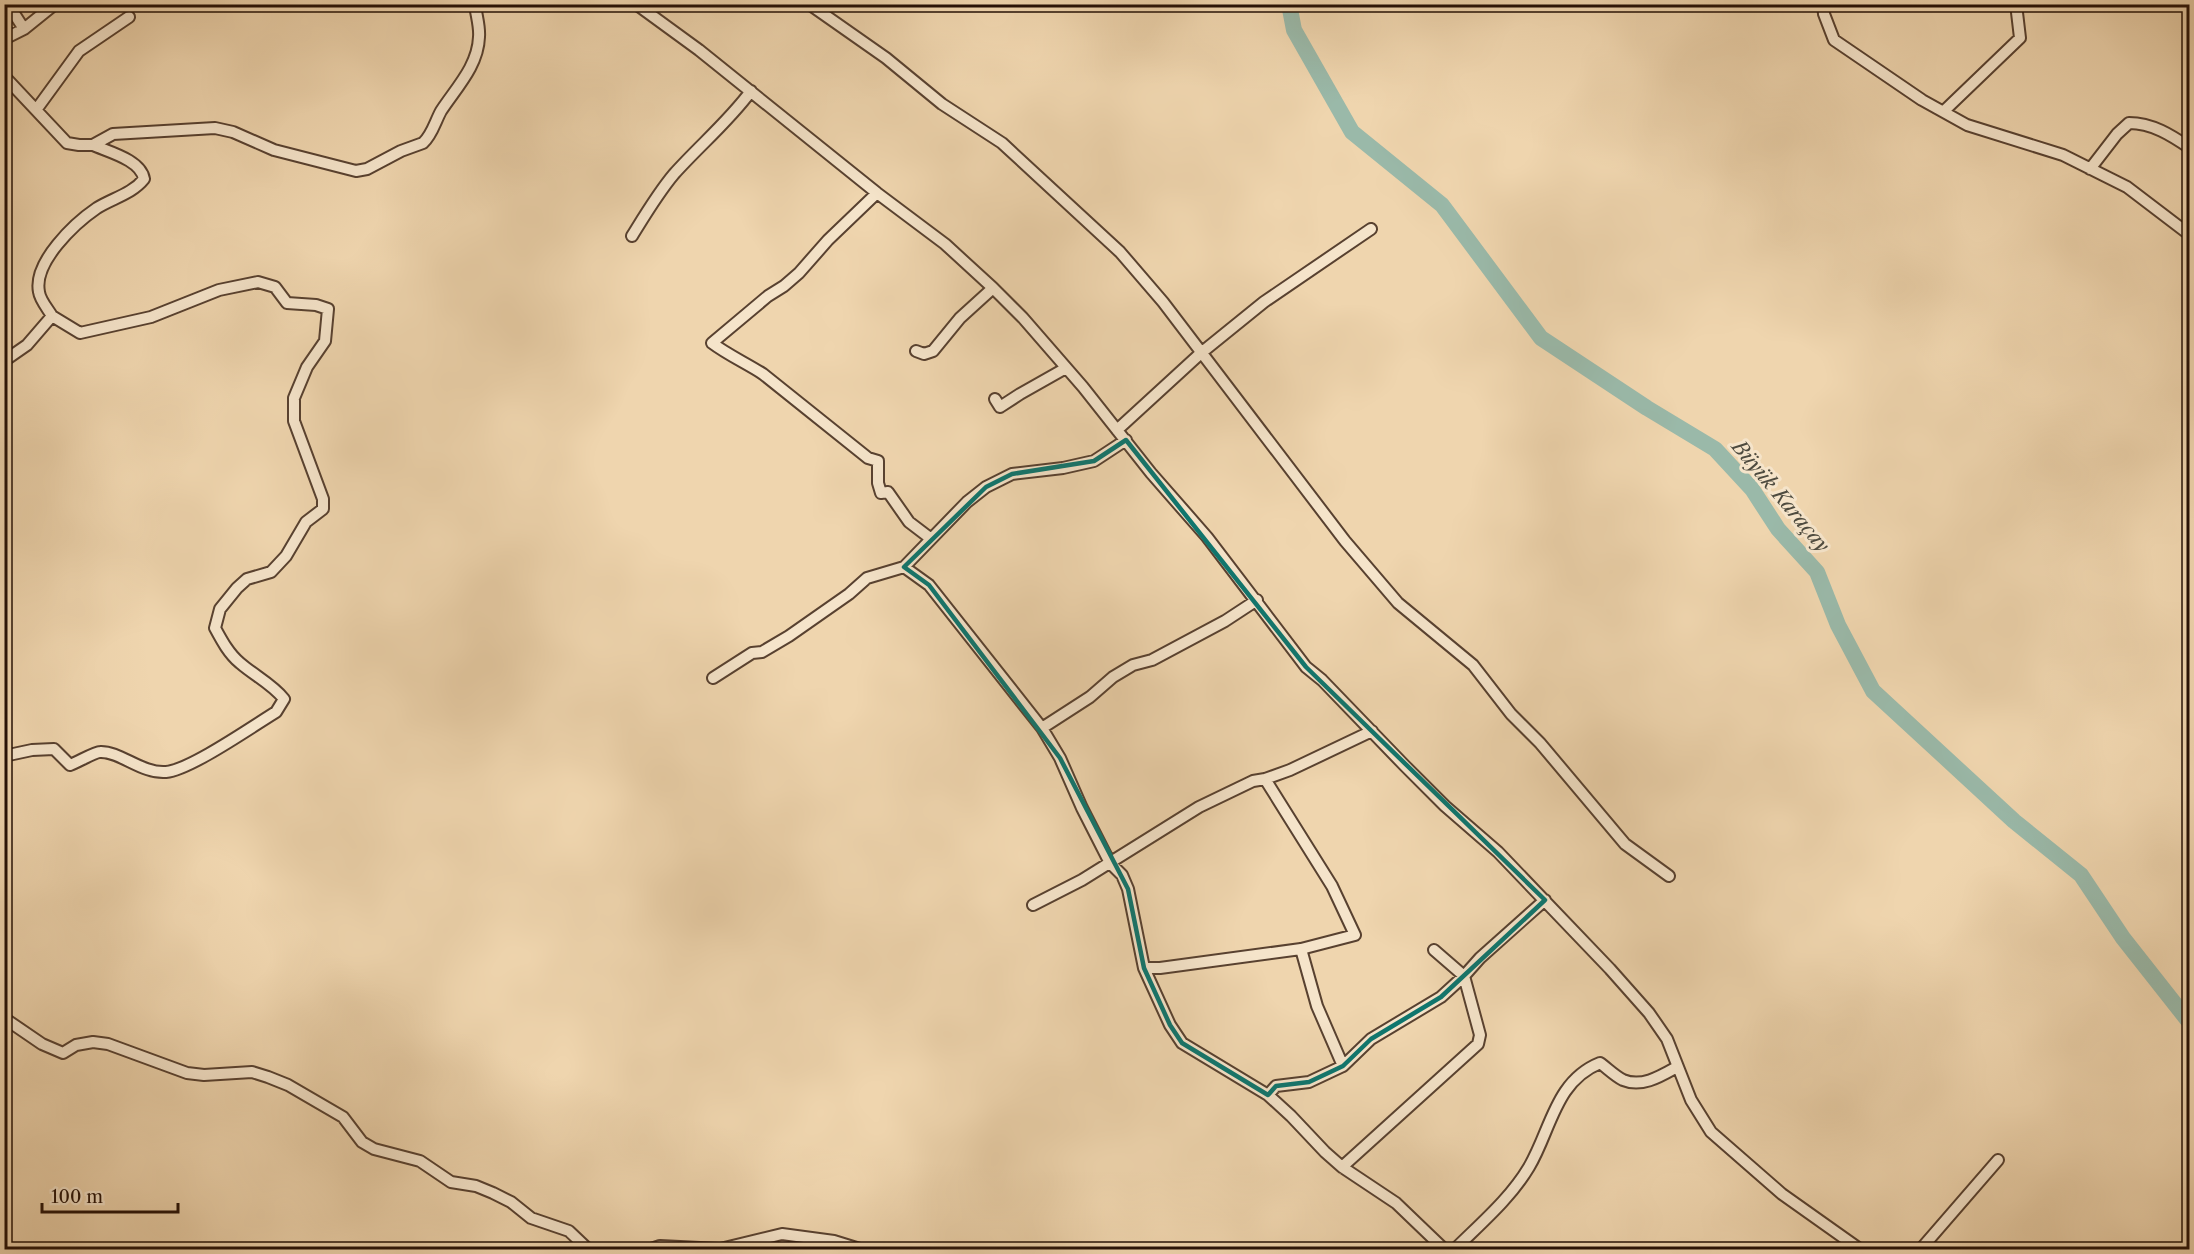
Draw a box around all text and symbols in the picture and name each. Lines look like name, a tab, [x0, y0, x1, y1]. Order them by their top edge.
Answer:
water label: Büyük Karaçay	[1726, 434, 1835, 557]
scale bar	[42, 1176, 178, 1214]
text: 100 m	[51, 1186, 103, 1208]

